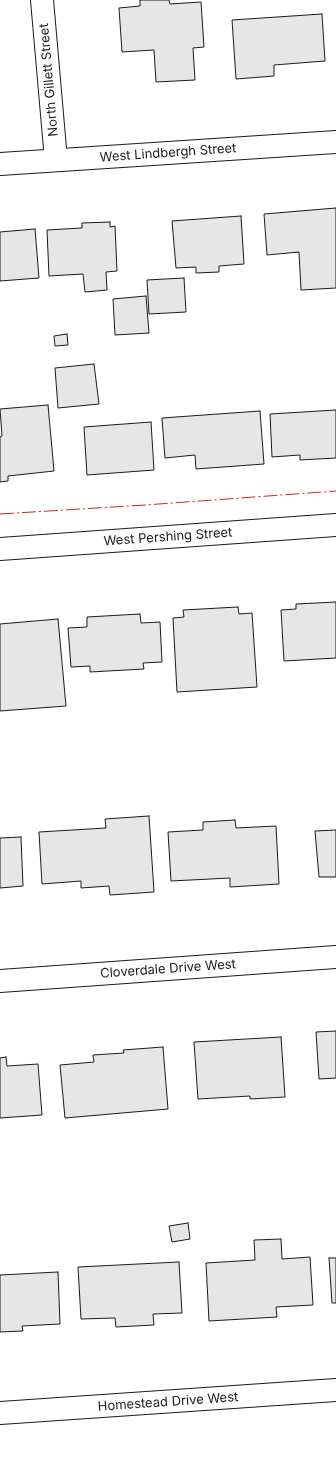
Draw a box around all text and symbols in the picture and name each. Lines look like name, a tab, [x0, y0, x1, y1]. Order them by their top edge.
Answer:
street label: North Gillett Street	[36, 23, 62, 137]
street label: West Lindbergh Street	[99, 140, 237, 166]
street label: West Pershing Street	[103, 525, 233, 549]
street label: Cloverdale Drive West	[100, 956, 236, 982]
street label: Homestead Drive West	[97, 1389, 239, 1415]

